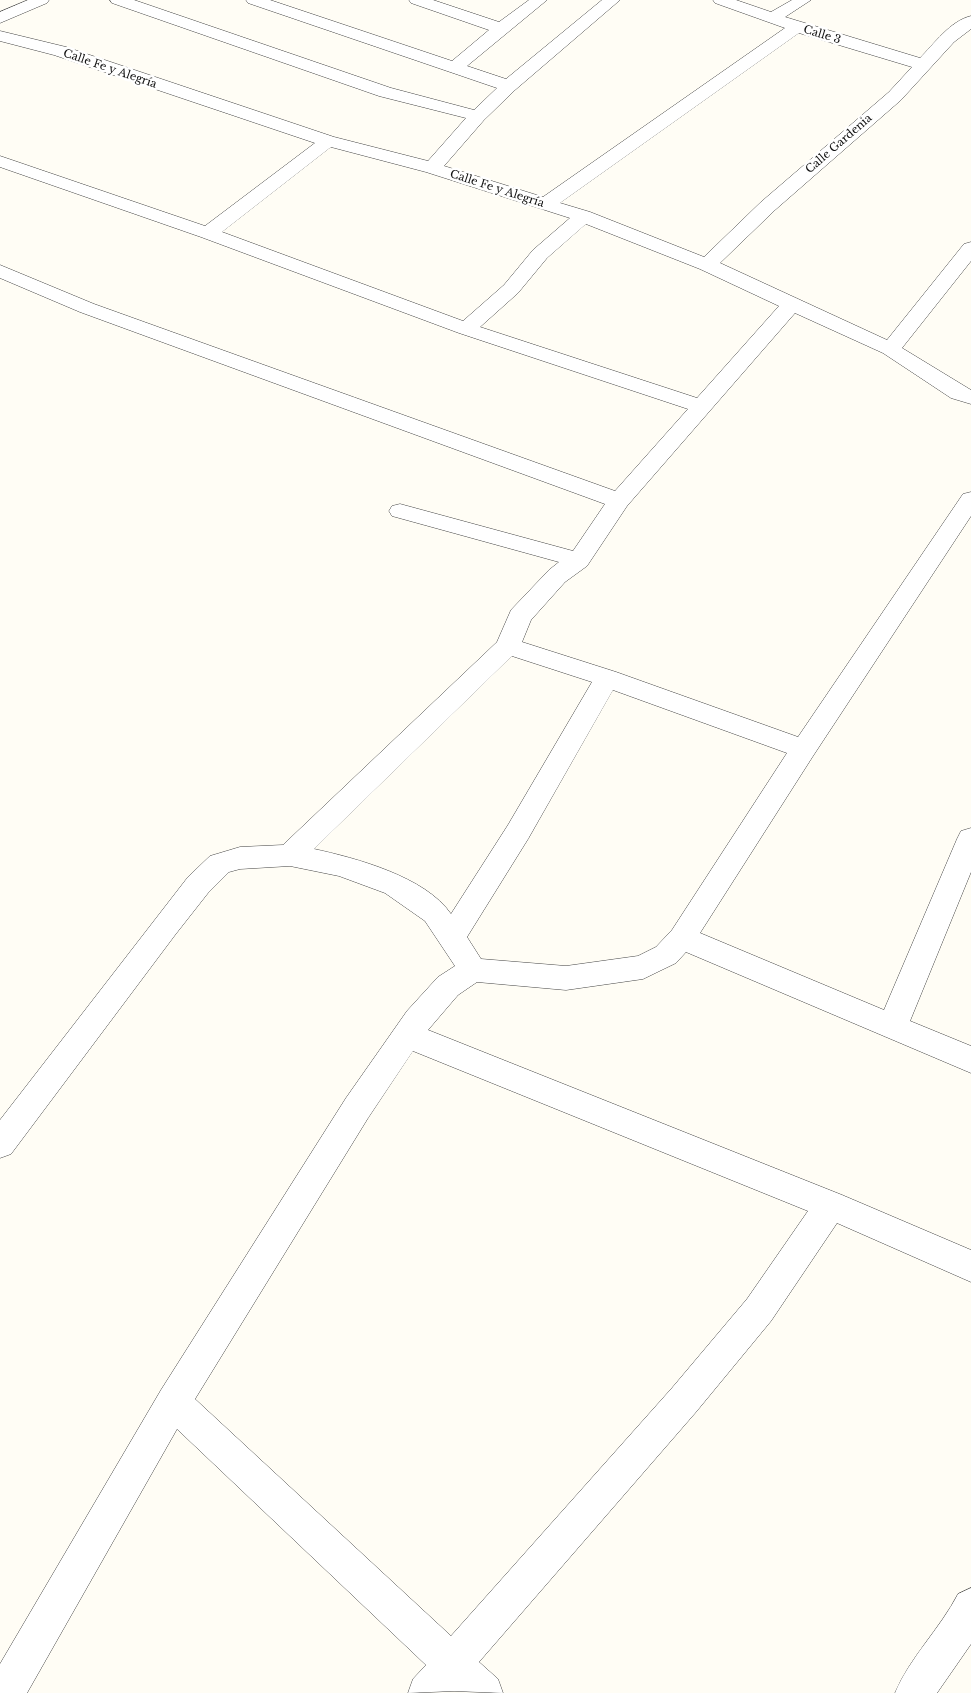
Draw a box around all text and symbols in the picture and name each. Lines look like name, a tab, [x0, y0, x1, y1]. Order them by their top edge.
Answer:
street label: Calle 3	[802, 23, 842, 47]
street label: Calle Fe y Alegría	[61, 47, 159, 91]
street label: Calle Gardenia	[803, 112, 875, 176]
street label: Calle Fe y Alegría	[448, 168, 546, 210]

